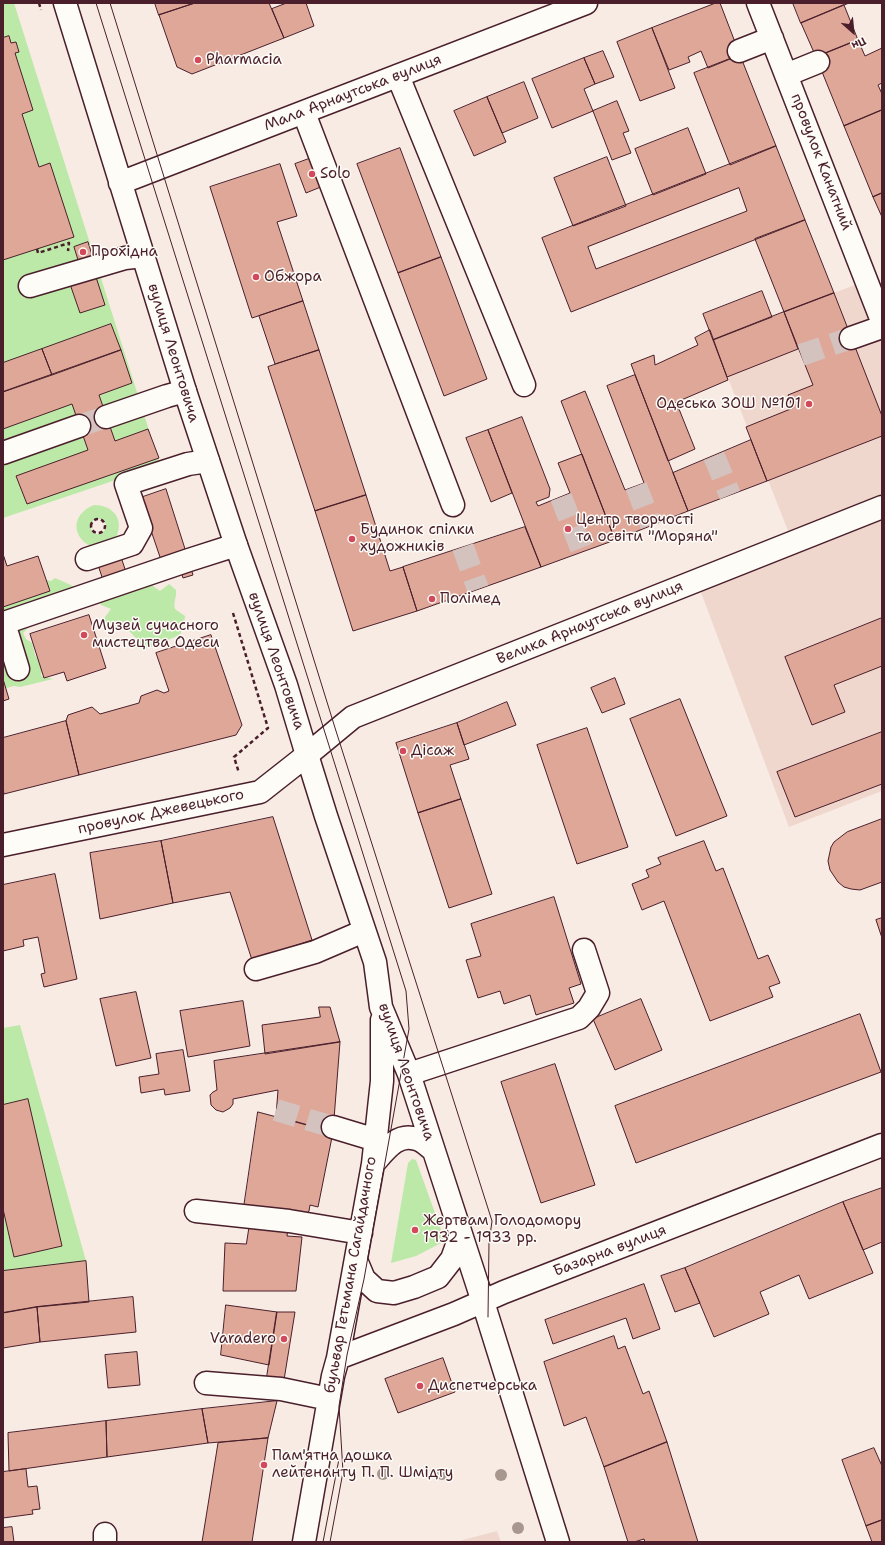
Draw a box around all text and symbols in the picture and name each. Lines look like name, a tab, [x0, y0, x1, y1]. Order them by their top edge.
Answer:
north arrow	[833, 12, 873, 52]
text: Пн	[849, 33, 869, 53]
place label: Pharmacia	[206, 51, 282, 69]
street label: Мала Арнаутська вулиця	[262, 51, 444, 135]
marker: Pharmacia	[193, 55, 203, 65]
street label: провулок Канатний	[787, 91, 855, 233]
place label: Solo	[320, 165, 351, 183]
marker: Solo	[307, 169, 317, 179]
place label: Прохідна	[91, 243, 158, 261]
marker: Прохідна	[78, 247, 88, 257]
place label: Обжора	[264, 268, 322, 286]
marker: Обжора	[251, 272, 261, 282]
street label: вулиця Леонтовича	[143, 281, 203, 425]
place label: Одеська ЗОШ №101	[656, 395, 801, 413]
marker: Одеська ЗОШ №101	[804, 399, 814, 409]
place label: Центр творчості та освіти "Моряна"	[576, 511, 718, 546]
place label: Будинок спілки художників	[360, 521, 474, 556]
marker: Центр творчості та освіти "Моряна"	[563, 524, 573, 534]
marker: Будинок спілки художників	[347, 534, 357, 544]
street label: Велика Арнаутська вулиця	[494, 577, 686, 669]
street label: вулиця Леонтовича	[244, 590, 308, 732]
place label: Полімед	[440, 590, 500, 608]
marker: Полімед	[427, 594, 437, 604]
place label: Музей сучасного мистецтва Одеси	[92, 617, 220, 652]
marker: Музей сучасного мистецтва Одеси	[79, 630, 89, 640]
place label: Дісаж	[411, 742, 454, 760]
marker: Дісаж	[398, 746, 408, 756]
street label: провулок Джевецького	[76, 786, 246, 838]
street label: вулиця Леонтовича	[374, 1001, 438, 1143]
street label: бульвар Гетьмана Сагайдачного	[321, 1155, 381, 1395]
place label: Жертвам Голодомору 1932 - 1933 рр.	[423, 1212, 581, 1247]
street label: Базарна вулиця	[551, 1221, 669, 1281]
marker: Жертвам Голодомору 1932 - 1933 рр.	[410, 1225, 420, 1235]
place label: Varadero	[210, 1330, 276, 1348]
marker: Varadero	[279, 1334, 289, 1344]
place label: Диспетчерська	[428, 1377, 537, 1395]
marker: Диспетчерська	[415, 1381, 425, 1391]
place label: Пам'ятна дошка лейтенанту П. П. Шмідту	[272, 1447, 453, 1482]
marker: Пам'ятна дошка лейтенанту П. П. Шмідту	[259, 1460, 269, 1470]

